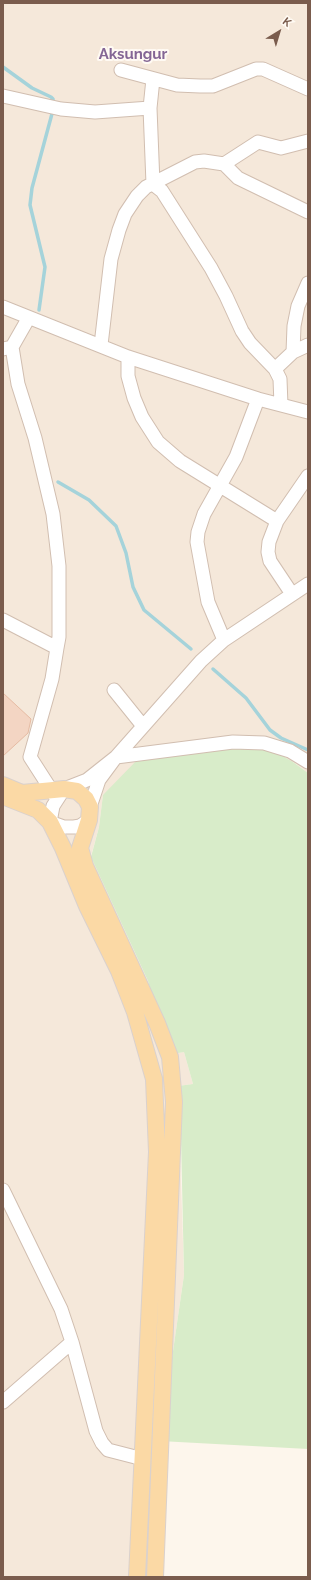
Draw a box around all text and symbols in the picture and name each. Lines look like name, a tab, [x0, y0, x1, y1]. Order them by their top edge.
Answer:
north arrow	[259, 12, 299, 52]
text: K	[280, 15, 294, 30]
district label: Aksungur	[99, 45, 167, 63]

